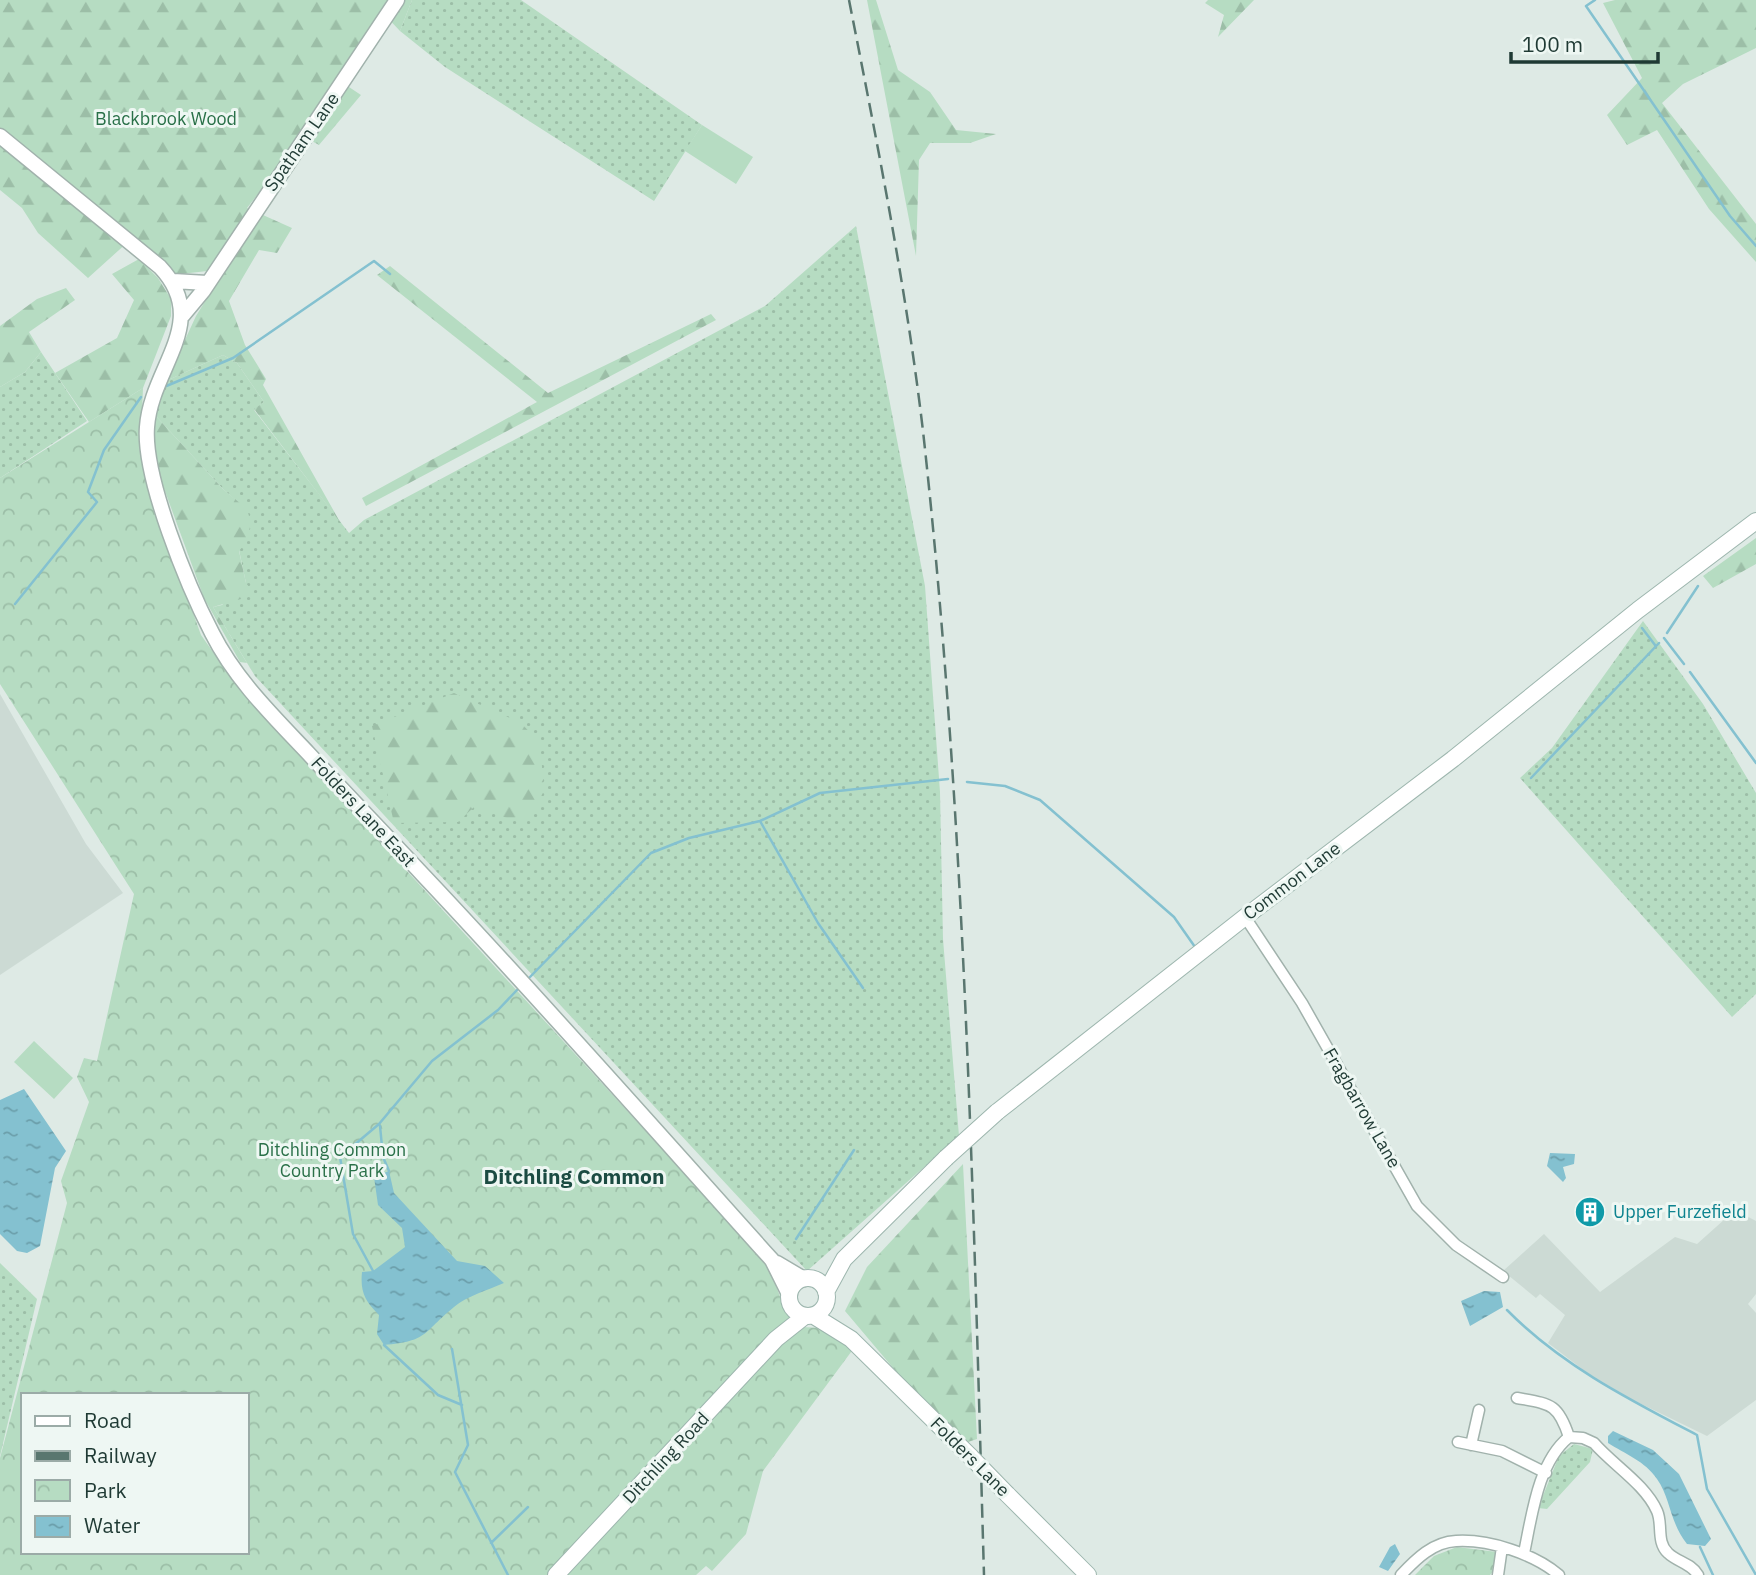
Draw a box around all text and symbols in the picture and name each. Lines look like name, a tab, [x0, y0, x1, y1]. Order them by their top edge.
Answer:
scale bar	[1511, 21, 1658, 65]
text: 100 m	[1522, 30, 1583, 58]
street label: Spatham Lane	[259, 88, 344, 196]
park label: Blackbrook Wood	[95, 107, 237, 130]
street label: Folders Lane East	[306, 752, 420, 872]
street label: Common Lane	[1238, 836, 1345, 925]
street label: Fragbarrow Lane	[1319, 1043, 1406, 1172]
park label: Ditchling Common Country Park	[258, 1138, 406, 1182]
district label: Ditchling Common	[484, 1162, 664, 1190]
building icon: Upper Furzefield	[1573, 1195, 1607, 1229]
place label: Upper Furzefield	[1613, 1200, 1747, 1223]
legend	[21, 1393, 248, 1554]
text: Road	[84, 1406, 132, 1434]
street label: Ditchling Road	[617, 1407, 714, 1508]
street label: Folders Lane	[926, 1412, 1015, 1501]
text: Railway	[84, 1441, 157, 1469]
text: Park	[84, 1476, 127, 1504]
text: Water	[84, 1511, 141, 1539]

